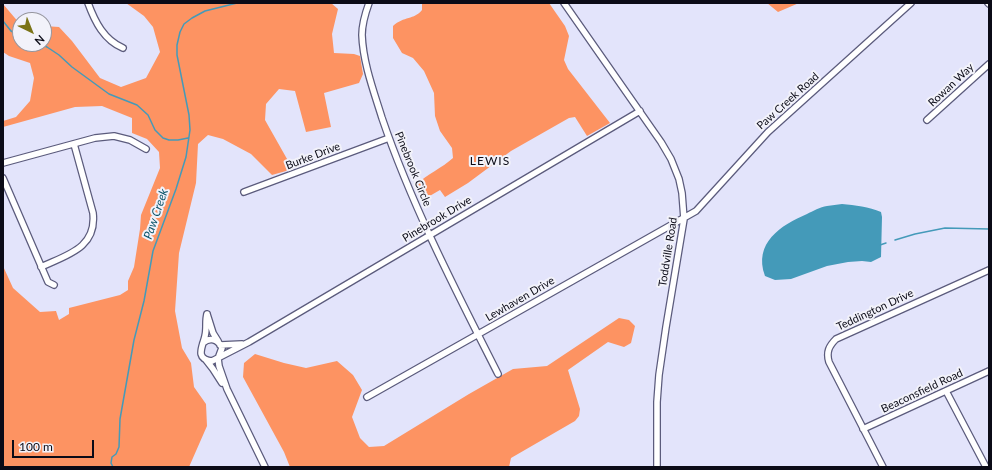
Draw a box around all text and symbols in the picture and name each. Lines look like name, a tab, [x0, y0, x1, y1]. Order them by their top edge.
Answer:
north arrow	[12, 12, 52, 52]
text: N	[32, 33, 47, 48]
street label: Rowan Way	[925, 61, 977, 109]
street label: Paw Creek Road	[754, 70, 822, 132]
street label: Pinebrook Circle	[392, 130, 434, 208]
street label: Burke Drive	[284, 140, 342, 172]
district label: LEWIS	[470, 154, 510, 168]
water label: Paw Creek	[141, 187, 171, 241]
street label: Pinebrook Drive	[400, 193, 474, 245]
street label: Toddville Road	[656, 216, 680, 288]
street label: Lewhaven Drive	[483, 274, 557, 324]
street label: Teddington Drive	[835, 286, 915, 334]
street label: Beaconsfield Road	[879, 366, 965, 416]
scale bar	[14, 432, 96, 458]
text: 100 m	[19, 439, 53, 454]

